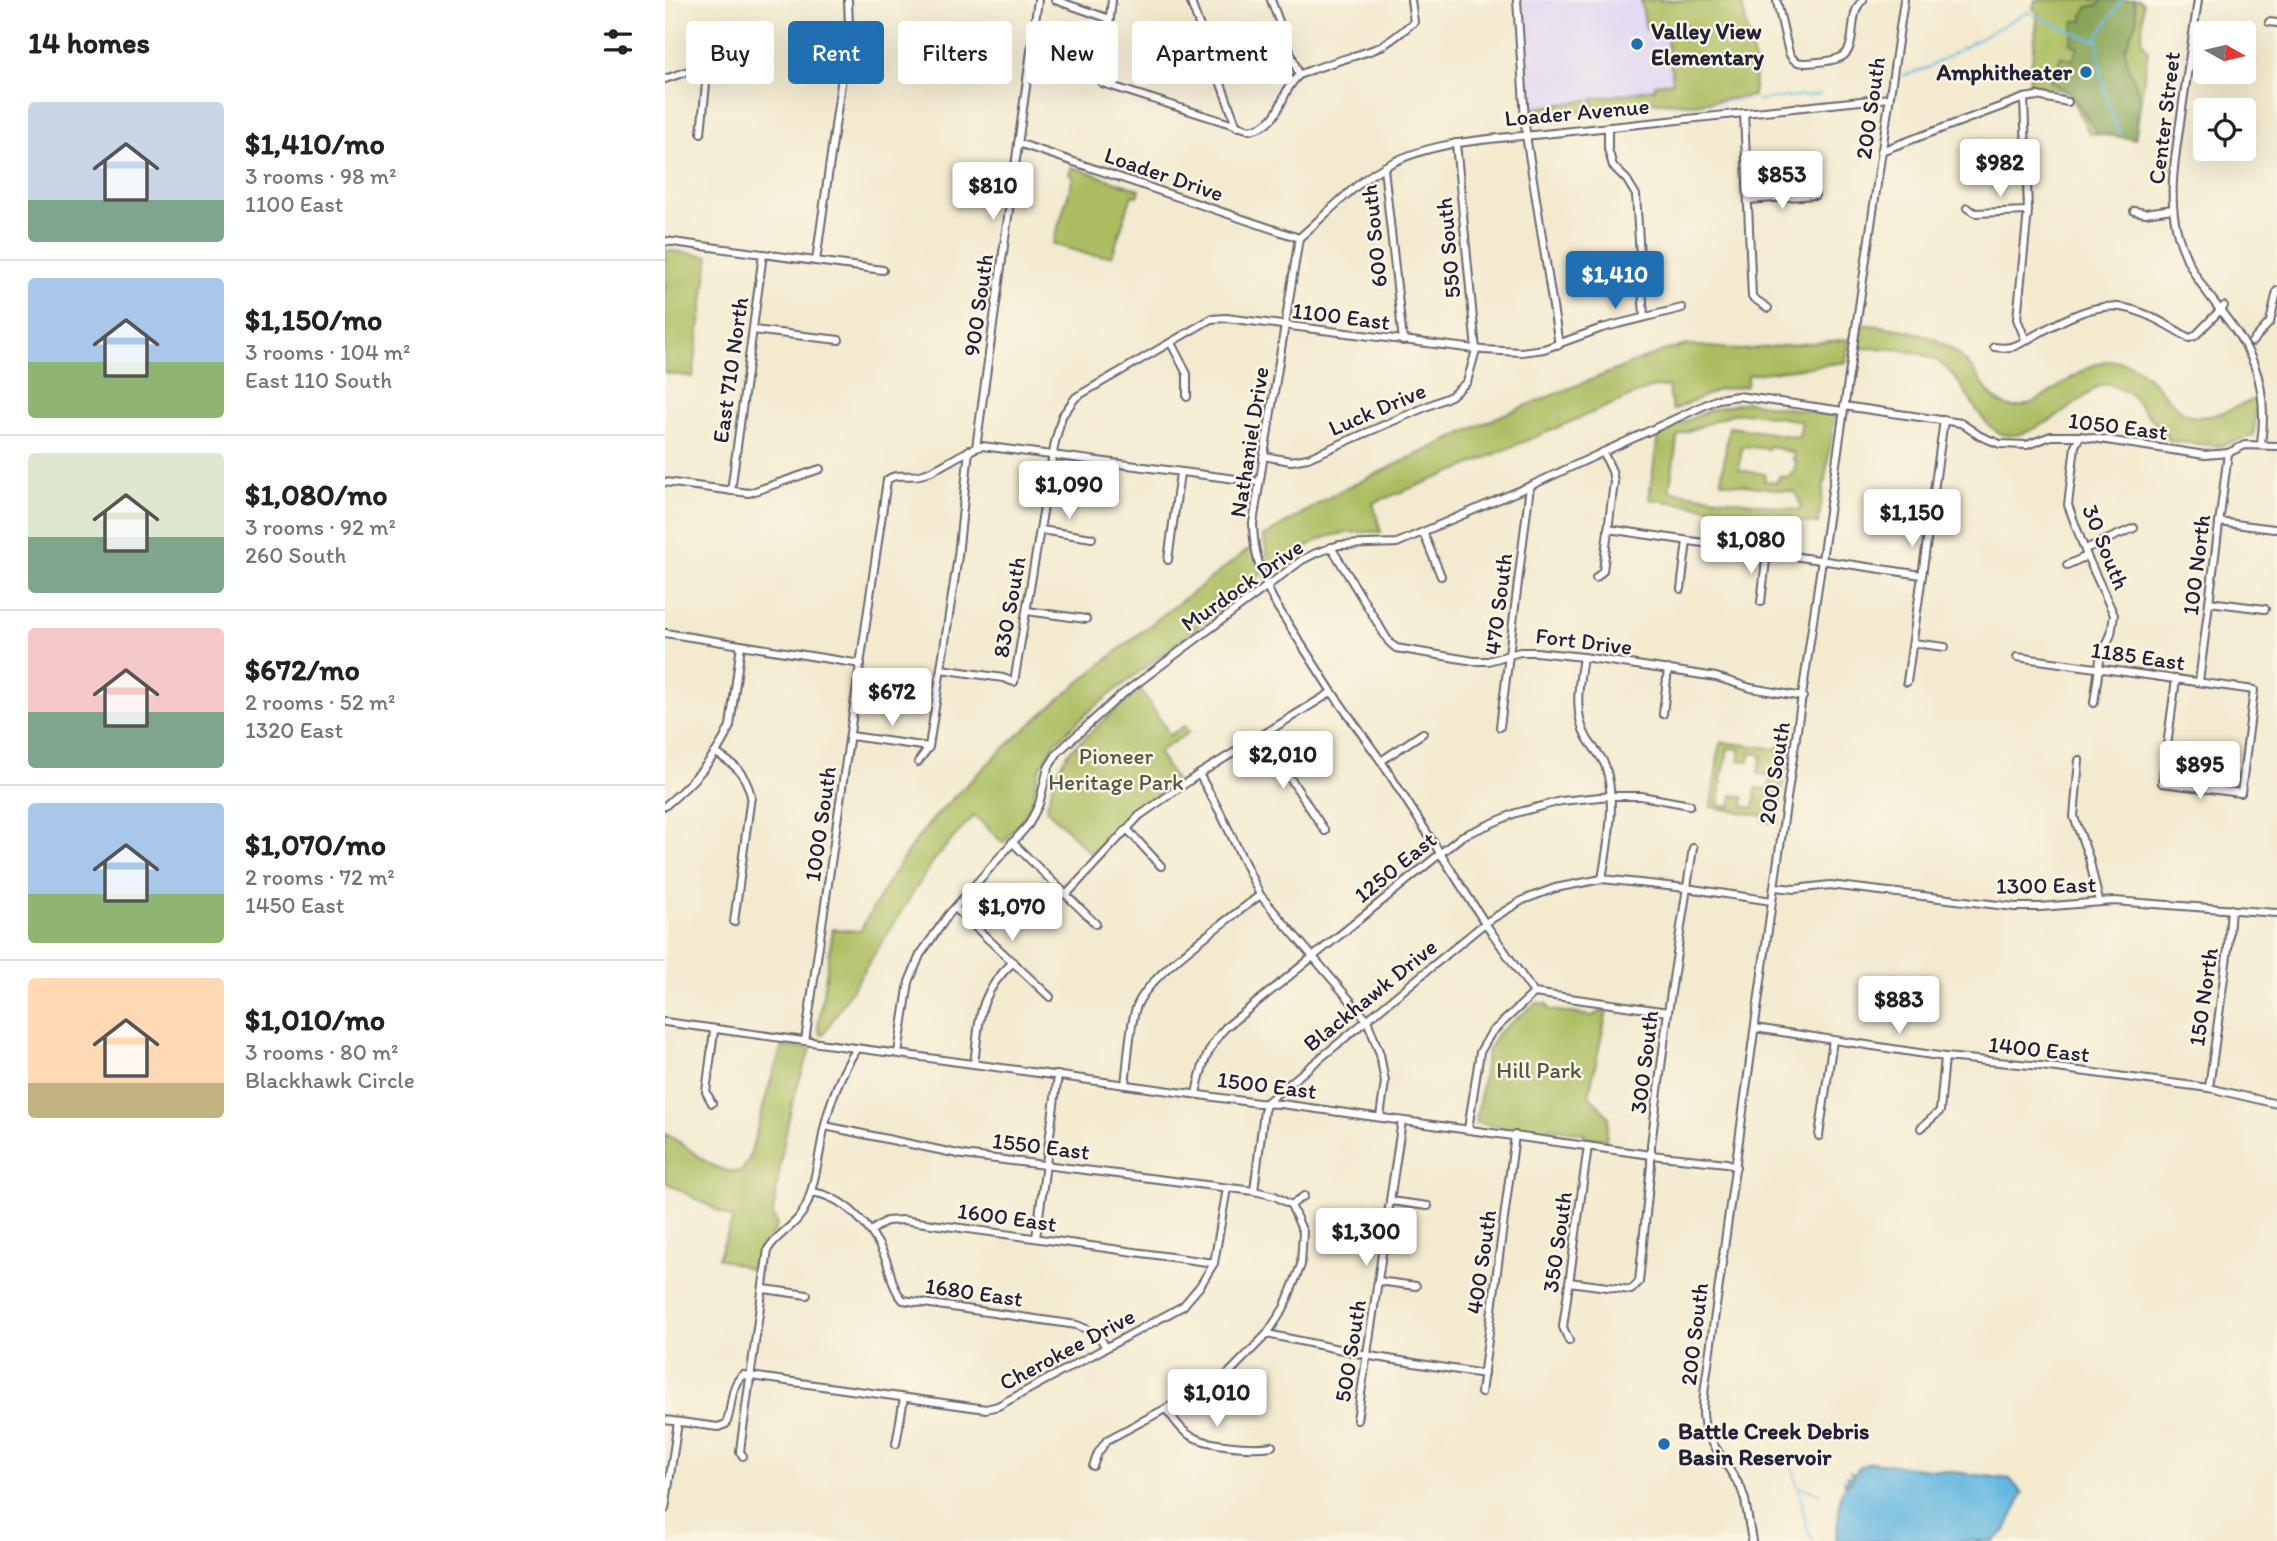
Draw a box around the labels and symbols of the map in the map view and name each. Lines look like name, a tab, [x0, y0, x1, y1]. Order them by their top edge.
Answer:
place label: Valley View Elementary	[1651, 17, 1764, 71]
north arrow	[2193, 21, 2256, 84]
marker: Valley View Elementary	[1629, 36, 1645, 52]
street label: Center Street	[2142, 50, 2186, 186]
street label: 200 South	[1849, 55, 1891, 161]
place label: Amphitheater	[1935, 58, 2073, 86]
marker: Amphitheater	[2078, 64, 2094, 80]
street label: Loader Avenue	[1503, 92, 1651, 132]
pin: $982	[1959, 140, 2041, 199]
street label: Loader Drive	[1101, 141, 1227, 207]
pin: $853	[1741, 152, 1823, 211]
pin: $810	[952, 162, 1034, 222]
street label: 600 South	[1355, 183, 1393, 289]
street label: 550 South	[1430, 196, 1466, 300]
street label: 900 South	[957, 252, 999, 358]
pin: $1,410	[1558, 252, 1672, 311]
street label: East 710 North	[706, 295, 754, 445]
street label: 1100 East	[1290, 296, 1392, 336]
street label: Nathaniel Drive	[1223, 365, 1275, 519]
street label: Luck Drive	[1324, 376, 1430, 442]
street label: 1050 East	[2067, 406, 2170, 446]
pin: $1,090	[1012, 462, 1126, 521]
pin: $1,150	[1855, 490, 1969, 549]
street label: 30 South	[2076, 500, 2136, 594]
street label: 100 North	[2176, 513, 2216, 617]
pin: $1,080	[1694, 516, 1808, 576]
street label: Murdock Drive	[1175, 532, 1309, 638]
street label: 470 South	[1478, 551, 1518, 656]
street label: 830 South	[986, 554, 1032, 660]
street label: Fort Drive	[1534, 621, 1634, 661]
street label: 1185 East	[2089, 636, 2187, 677]
pin: $672	[851, 668, 933, 728]
street label: 200 South	[1752, 720, 1796, 826]
pin: $2,010	[1226, 732, 1340, 791]
park label: Pioneer Heritage Park	[1048, 742, 1184, 796]
pin: $895	[2159, 742, 2241, 801]
street label: 1000 South	[798, 764, 842, 883]
street label: 1250 East	[1348, 825, 1442, 909]
street label: 1300 East	[1996, 870, 2097, 900]
pin: $1,070	[955, 884, 1069, 943]
street label: Blackhawk Drive	[1297, 933, 1443, 1057]
street label: 150 North	[2182, 946, 2224, 1048]
pin: $883	[1858, 976, 1940, 1036]
street label: 300 South	[1624, 1009, 1664, 1115]
street label: 1400 East	[1987, 1030, 2091, 1068]
park label: Hill Park	[1496, 1056, 1582, 1084]
street label: 1500 East	[1216, 1065, 1319, 1105]
street label: 1550 East	[991, 1126, 1092, 1166]
street label: 350 South	[1536, 1189, 1578, 1294]
street label: 1600 East	[956, 1196, 1059, 1238]
pin: $1,300	[1309, 1208, 1423, 1268]
street label: 400 South	[1460, 1208, 1502, 1316]
street label: 1680 East	[923, 1271, 1025, 1313]
street label: 200 South	[1674, 1281, 1714, 1387]
street label: 500 South	[1328, 1298, 1372, 1404]
street label: Cherokee Drive	[994, 1302, 1140, 1396]
pin: $1,010	[1160, 1370, 1274, 1429]
place label: Battle Creek Debris Basin Reservoir	[1678, 1417, 1869, 1471]
marker: Battle Creek Debris Basin Reservoir	[1656, 1436, 1672, 1452]

